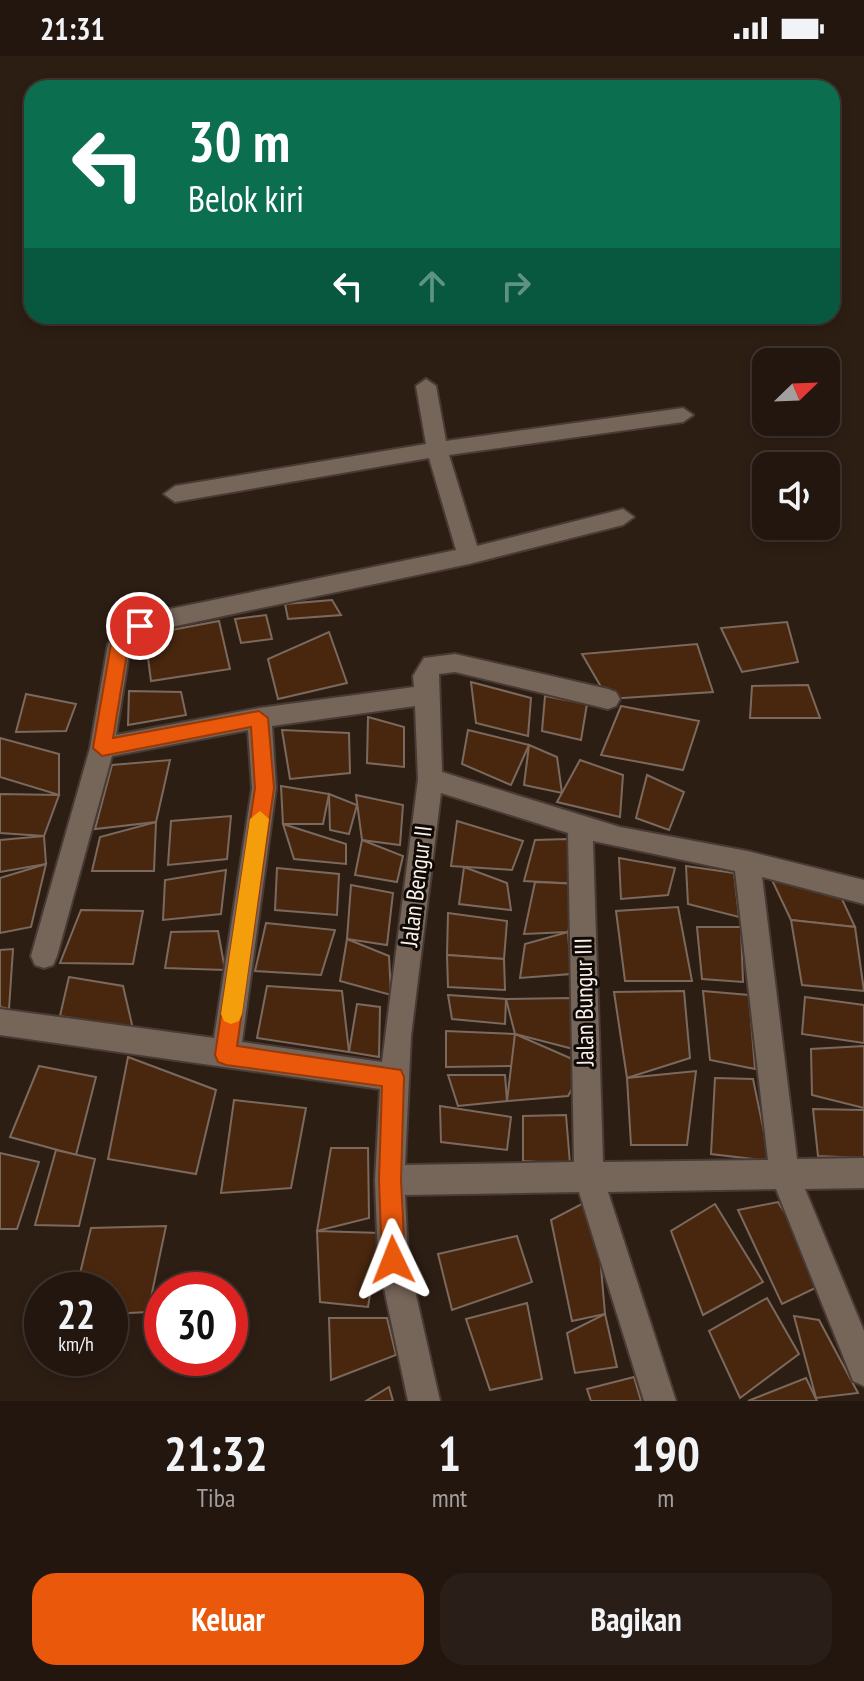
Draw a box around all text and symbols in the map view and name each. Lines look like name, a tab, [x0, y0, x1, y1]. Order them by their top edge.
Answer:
text: 21:31	[40, 9, 105, 48]
text: 30 m	[188, 105, 290, 177]
icon: left	[56, 112, 160, 216]
text: Belok kiri	[188, 175, 304, 222]
icon: left	[326, 264, 370, 308]
icon: ahead	[410, 264, 454, 308]
icon: right	[494, 264, 538, 308]
north arrow	[752, 348, 840, 436]
map controls	[752, 348, 840, 540]
button: sound	[752, 452, 840, 540]
pin	[106, 592, 174, 660]
icon: arrive	[118, 604, 162, 648]
street label: Jalan Bengur II	[393, 824, 439, 949]
street label: Jalan Bungur III	[567, 938, 601, 1067]
position arrow	[351, 1218, 435, 1302]
speed limit sign: 30	[144, 1272, 248, 1376]
text: 22	[57, 1288, 95, 1340]
text: km/h	[58, 1331, 94, 1357]
text: 21:32	[164, 1422, 268, 1484]
text: 1	[438, 1422, 461, 1484]
text: 190	[631, 1422, 700, 1484]
text: Tiba	[196, 1481, 235, 1514]
text: mnt	[432, 1481, 467, 1514]
text: m	[657, 1481, 674, 1514]
button: Keluar	[32, 1573, 424, 1665]
button: Bagikan	[440, 1573, 832, 1665]

